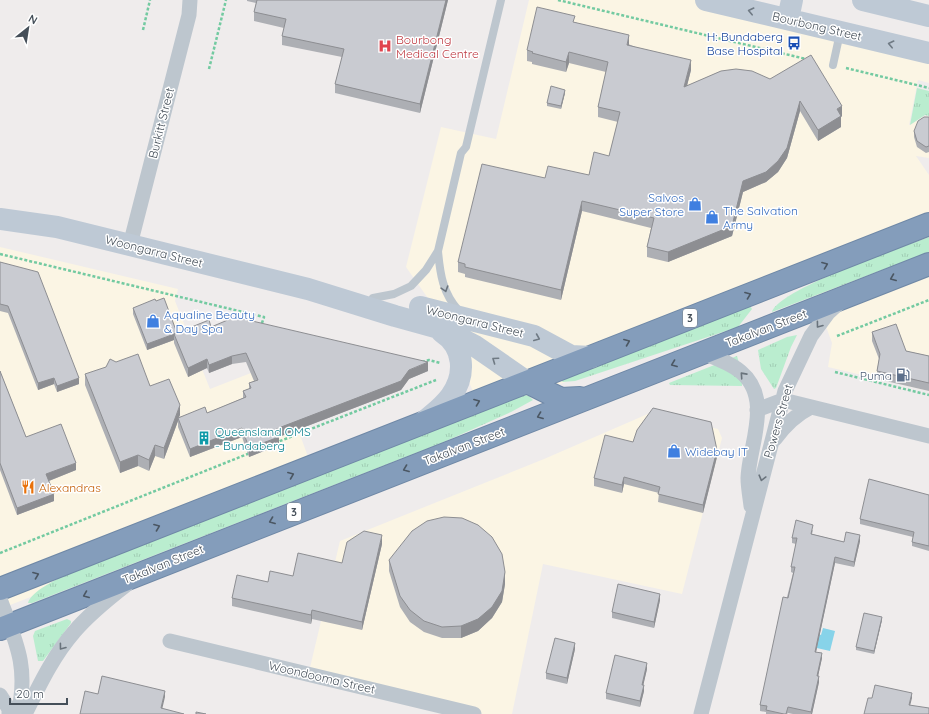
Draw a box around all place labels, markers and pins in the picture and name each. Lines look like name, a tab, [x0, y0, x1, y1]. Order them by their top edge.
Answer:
place label: H: Bundaberg Base Hospital	[707, 29, 783, 58]
place label: Bourbong Medical Centre	[396, 32, 479, 61]
bus stop icon: H: Bundaberg Base Hospital	[786, 35, 802, 51]
hospital icon: Bourbong Medical Centre	[377, 38, 393, 54]
place label: Salvos Super Store	[619, 190, 684, 219]
shop icon: Salvos Super Store	[687, 196, 703, 212]
place label: The Salvation Army	[723, 203, 798, 232]
shop icon: The Salvation Army	[704, 209, 720, 225]
place label: Aqualine Beauty & Day Spa	[164, 307, 255, 336]
shop icon: Aqualine Beauty & Day Spa	[145, 313, 161, 329]
fuel station icon: Puma	[895, 367, 911, 383]
place label: Puma	[860, 368, 892, 383]
place label: Queensland OMS - Bundaberg	[215, 424, 311, 453]
building icon: Queensland OMS - Bundaberg	[196, 430, 212, 446]
shop icon: Widebay IT	[666, 443, 682, 459]
place label: Widebay IT	[685, 444, 748, 459]
restaurant icon: Alexandras	[20, 479, 36, 495]
place label: Alexandras	[39, 480, 101, 495]

